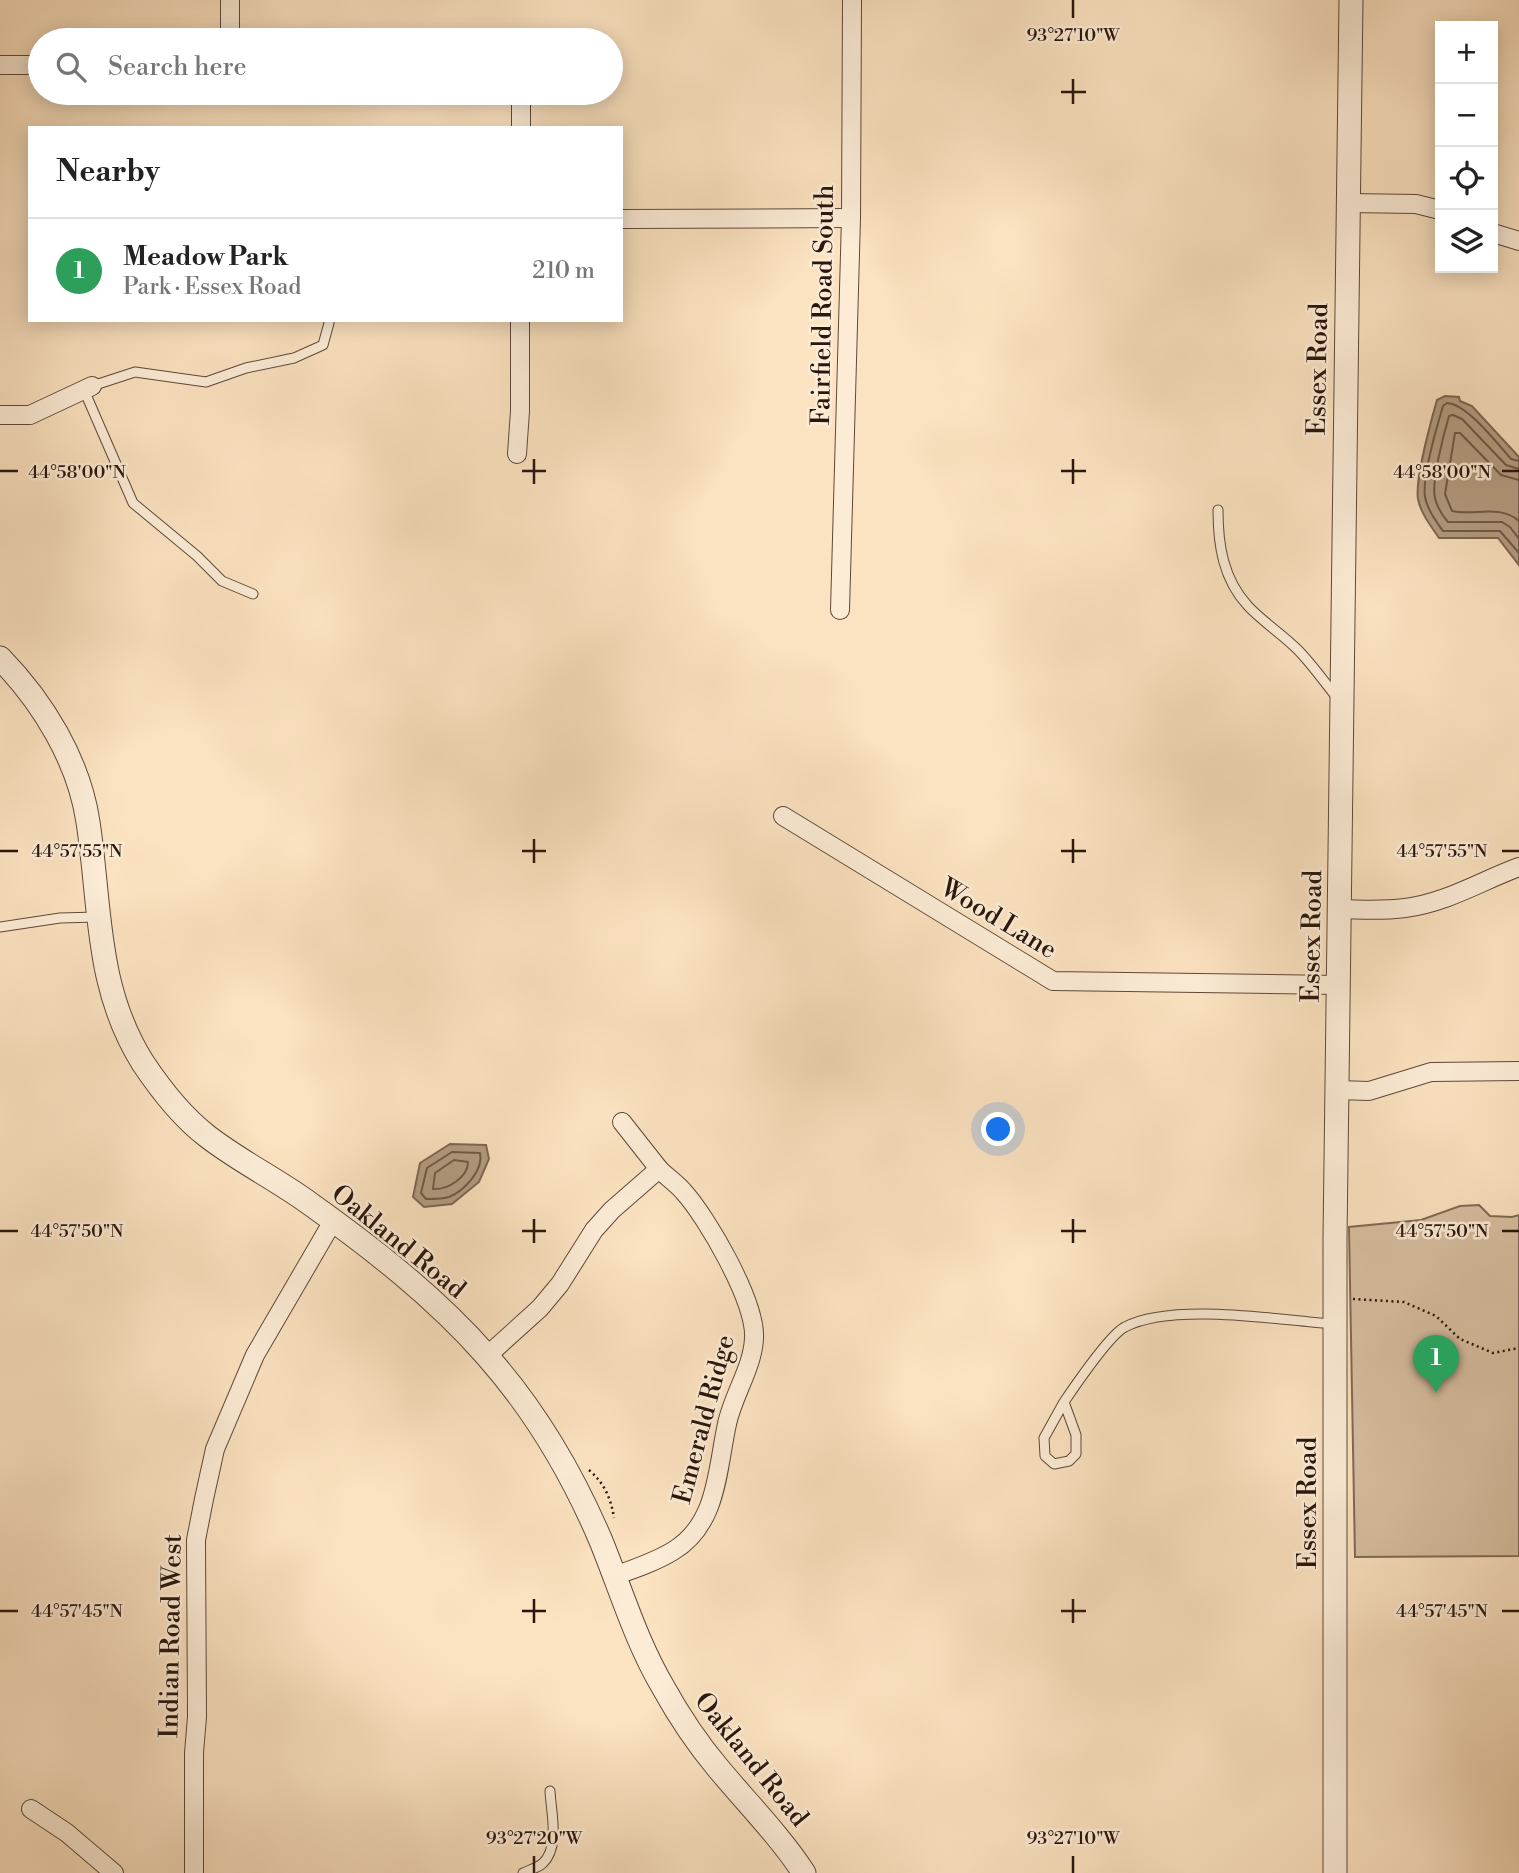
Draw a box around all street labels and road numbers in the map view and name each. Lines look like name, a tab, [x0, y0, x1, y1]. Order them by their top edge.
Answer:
street label: Fairfield Road South	[805, 184, 841, 426]
street label: Essex Road	[1301, 302, 1335, 436]
street label: Essex Road	[1295, 869, 1329, 1003]
street label: Wood Lane	[934, 871, 1063, 966]
street label: Oakland Road	[325, 1178, 472, 1306]
street label: Emerald Ridge	[666, 1331, 742, 1507]
street label: Essex Road	[1292, 1436, 1324, 1569]
street label: Indian Road West	[153, 1534, 189, 1738]
street label: Oakland Road	[687, 1686, 815, 1834]

